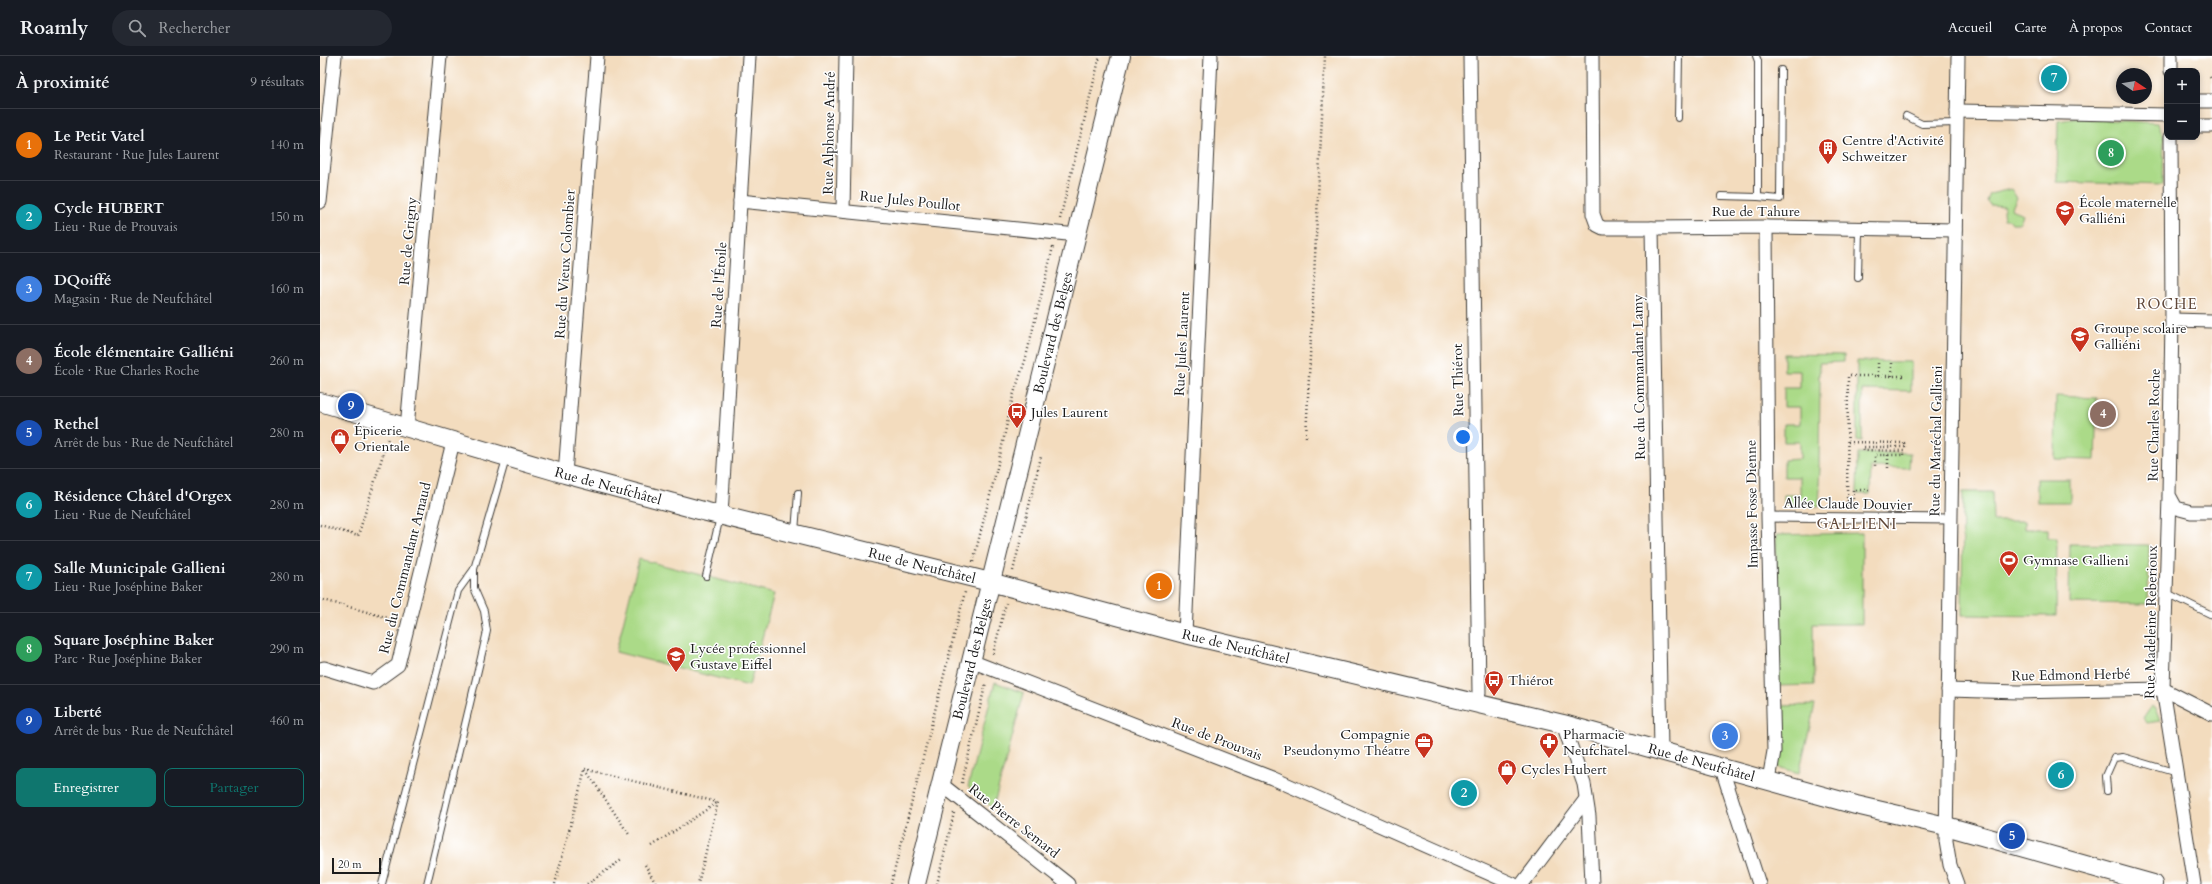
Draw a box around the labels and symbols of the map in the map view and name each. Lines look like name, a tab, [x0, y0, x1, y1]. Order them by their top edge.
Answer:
pin: 7	[2041, 63, 2067, 93]
north arrow	[2116, 68, 2152, 104]
street label: Rue Alphonse André	[818, 71, 840, 195]
place label: Centre d'Activité Schweitzer	[1842, 131, 1944, 166]
building icon: Centre d'Activité Schweitzer	[1817, 137, 1839, 165]
pin: 8	[2098, 138, 2124, 168]
street label: Rue Jules Poullot	[859, 186, 962, 216]
street label: Rue du Vieux Colombier	[550, 188, 580, 339]
place label: École maternelle Galliéni	[2079, 193, 2177, 228]
street label: Rue de Grigny	[395, 196, 421, 286]
school or university icon: École maternelle Galliéni	[2054, 199, 2076, 227]
street label: Rue de Tahure	[1712, 202, 1800, 221]
street label: Rue de l'Étoile	[707, 241, 731, 329]
street label: Boulevard des Belges	[1028, 269, 1077, 395]
street label: Rue Jules Laurent	[1170, 291, 1194, 397]
street label: Rue du Commandant Lamy	[1628, 293, 1650, 460]
district label: ROCHE	[2136, 294, 2198, 314]
place label: Groupe scolaire Galliéni	[2094, 319, 2187, 354]
school or university icon: Groupe scolaire Galliéni	[2069, 325, 2091, 353]
street label: Rue Thiérot	[1448, 343, 1468, 417]
street label: Rue du Maréchal Gallieni	[1925, 365, 1947, 517]
street label: Rue Charles Roche	[2144, 368, 2164, 482]
pin: 9	[338, 391, 364, 421]
pin: 4	[2090, 399, 2116, 429]
bus stop icon: Jules Laurent	[1006, 401, 1028, 429]
place label: Jules Laurent	[1029, 403, 1108, 422]
place label: Épicerie Orientale	[354, 421, 410, 456]
shop icon: Épicerie Orientale	[329, 427, 351, 455]
your location	[1453, 427, 1473, 447]
street label: Impasse Fosse Dienne	[1741, 440, 1763, 568]
street label: Rue de Neufchâtel	[552, 462, 664, 509]
street label: Rue du Commandant Arnaud	[374, 480, 436, 656]
street label: Allée Claude Douvier	[1784, 493, 1913, 515]
district label: GALLIENI	[1817, 514, 1898, 534]
street label: Rue de Neufchâtel	[867, 543, 978, 588]
street label: Rue Madeleine Reberioux	[2140, 545, 2162, 699]
sports icon: Gymnase Gallieni	[1998, 549, 2020, 577]
place label: Gymnase Gallieni	[2023, 551, 2129, 570]
pin: 1	[1146, 571, 1172, 601]
street label: Boulevard des Belges	[948, 596, 996, 722]
street label: Rue de Neufchâtel	[1180, 624, 1292, 668]
place label: Lycée professionnel Gustave Eiffel	[690, 639, 807, 674]
school or university icon: Lycée professionnel Gustave Eiffel	[665, 645, 687, 673]
street label: Rue Edmond Herbé	[2011, 664, 2131, 686]
bus stop icon: Thiérot	[1483, 669, 1505, 697]
place label: Thiérot	[1508, 671, 1554, 690]
street label: Rue de Prouvais	[1169, 713, 1265, 765]
pin: 3	[1712, 721, 1738, 751]
place label: Compagnie Pseudonymo Théatre	[1283, 725, 1410, 760]
place label: Pharmacie Neufchatel	[1563, 725, 1628, 760]
office icon: Compagnie Pseudonymo Théatre	[1413, 731, 1435, 759]
pharmacy icon: Pharmacie Neufchatel	[1538, 731, 1560, 759]
street label: Rue de Neufchâtel	[1646, 739, 1757, 786]
shop icon: Cycles Hubert	[1496, 758, 1518, 786]
place label: Cycles Hubert	[1521, 760, 1607, 779]
pin: 6	[2048, 760, 2074, 790]
pin: 2	[1451, 778, 1477, 808]
street label: Rue Pierre Semard	[965, 780, 1064, 863]
pin: 5	[1999, 821, 2025, 851]
scale bar	[332, 856, 381, 875]

